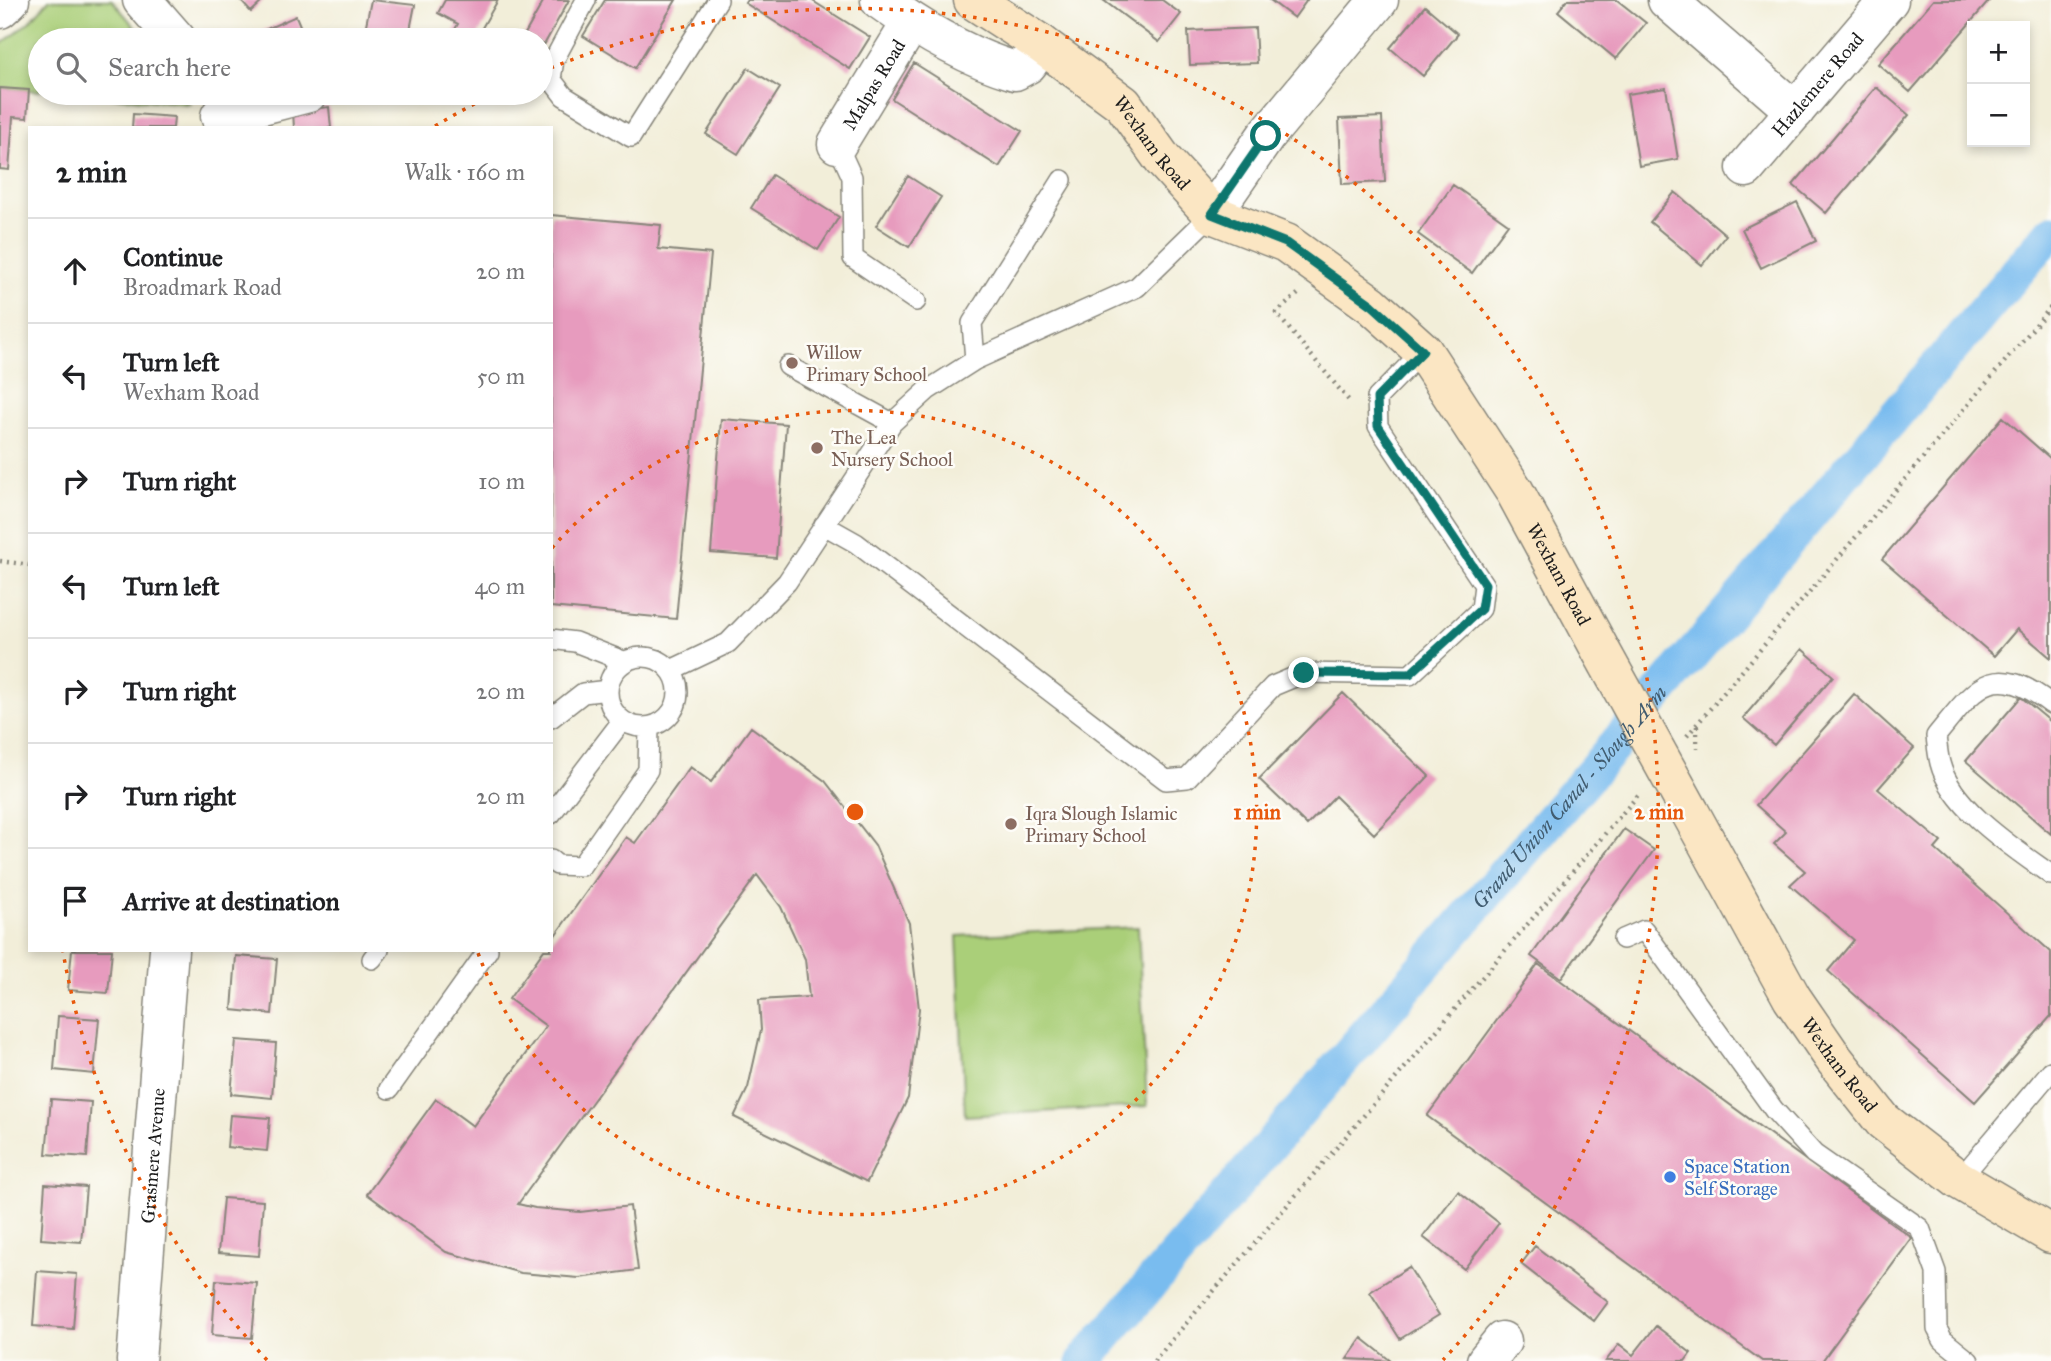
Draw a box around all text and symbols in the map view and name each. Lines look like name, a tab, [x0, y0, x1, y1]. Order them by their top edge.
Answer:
map controls	[1967, 21, 2030, 147]
button: +	[1967, 21, 2030, 84]
street label: Hazlemere Road	[1767, 27, 1868, 141]
search box	[28, 28, 553, 105]
street label: Malpas Road	[837, 34, 910, 134]
icon: search	[52, 48, 90, 86]
text: Search here	[108, 51, 231, 83]
button: −	[1967, 84, 2030, 147]
street label: Wexham Road	[1109, 91, 1196, 195]
route start	[1250, 120, 1281, 151]
text: 2 min	[56, 154, 127, 190]
text: Walk · 160 m	[404, 158, 525, 186]
text: Continue	[123, 241, 223, 273]
icon: ahead	[56, 252, 94, 290]
text: 20 m	[476, 257, 525, 285]
text: Broadmark Road	[123, 273, 282, 301]
place label: Willow Primary School	[806, 341, 928, 386]
text: Turn left	[123, 346, 219, 378]
marker: Willow Primary School	[784, 355, 800, 371]
icon: left	[56, 357, 94, 395]
text: 50 m	[477, 362, 525, 390]
text: Wexham Road	[123, 378, 259, 406]
place label: The Lea Nursery School	[831, 426, 954, 471]
marker: The Lea Nursery School	[809, 440, 825, 456]
icon: right	[56, 462, 94, 500]
text: Turn right	[123, 465, 236, 497]
text: 10 m	[478, 467, 525, 495]
street label: Wexham Road	[1522, 519, 1596, 629]
icon: left	[56, 567, 94, 605]
text: Turn left	[123, 570, 219, 602]
text: 40 m	[475, 572, 525, 600]
route end	[1288, 657, 1319, 688]
icon: right	[56, 672, 94, 710]
text: Turn right	[123, 675, 236, 707]
text: 20 m	[476, 677, 525, 705]
water label: Grand Union Canal - Slough Arm	[1466, 680, 1673, 915]
icon: right	[56, 777, 94, 815]
text: Turn right	[123, 780, 236, 812]
text: 20 m	[476, 782, 525, 810]
text: 1 min	[1233, 799, 1281, 825]
text: 2 min	[1634, 799, 1684, 825]
centre of rings	[843, 800, 867, 824]
place label: Iqra Slough Islamic Primary School	[1025, 802, 1178, 847]
marker: Iqra Slough Islamic Primary School	[1003, 816, 1019, 832]
icon: arrive	[56, 882, 94, 920]
text: Arrive at destination	[123, 885, 340, 917]
street label: Wexham Road	[1797, 1012, 1883, 1117]
street label: Grasmere Avenue	[136, 1087, 169, 1224]
place label: Space Station Self Storage	[1684, 1155, 1790, 1201]
marker: Space Station Self Storage	[1662, 1169, 1678, 1185]

